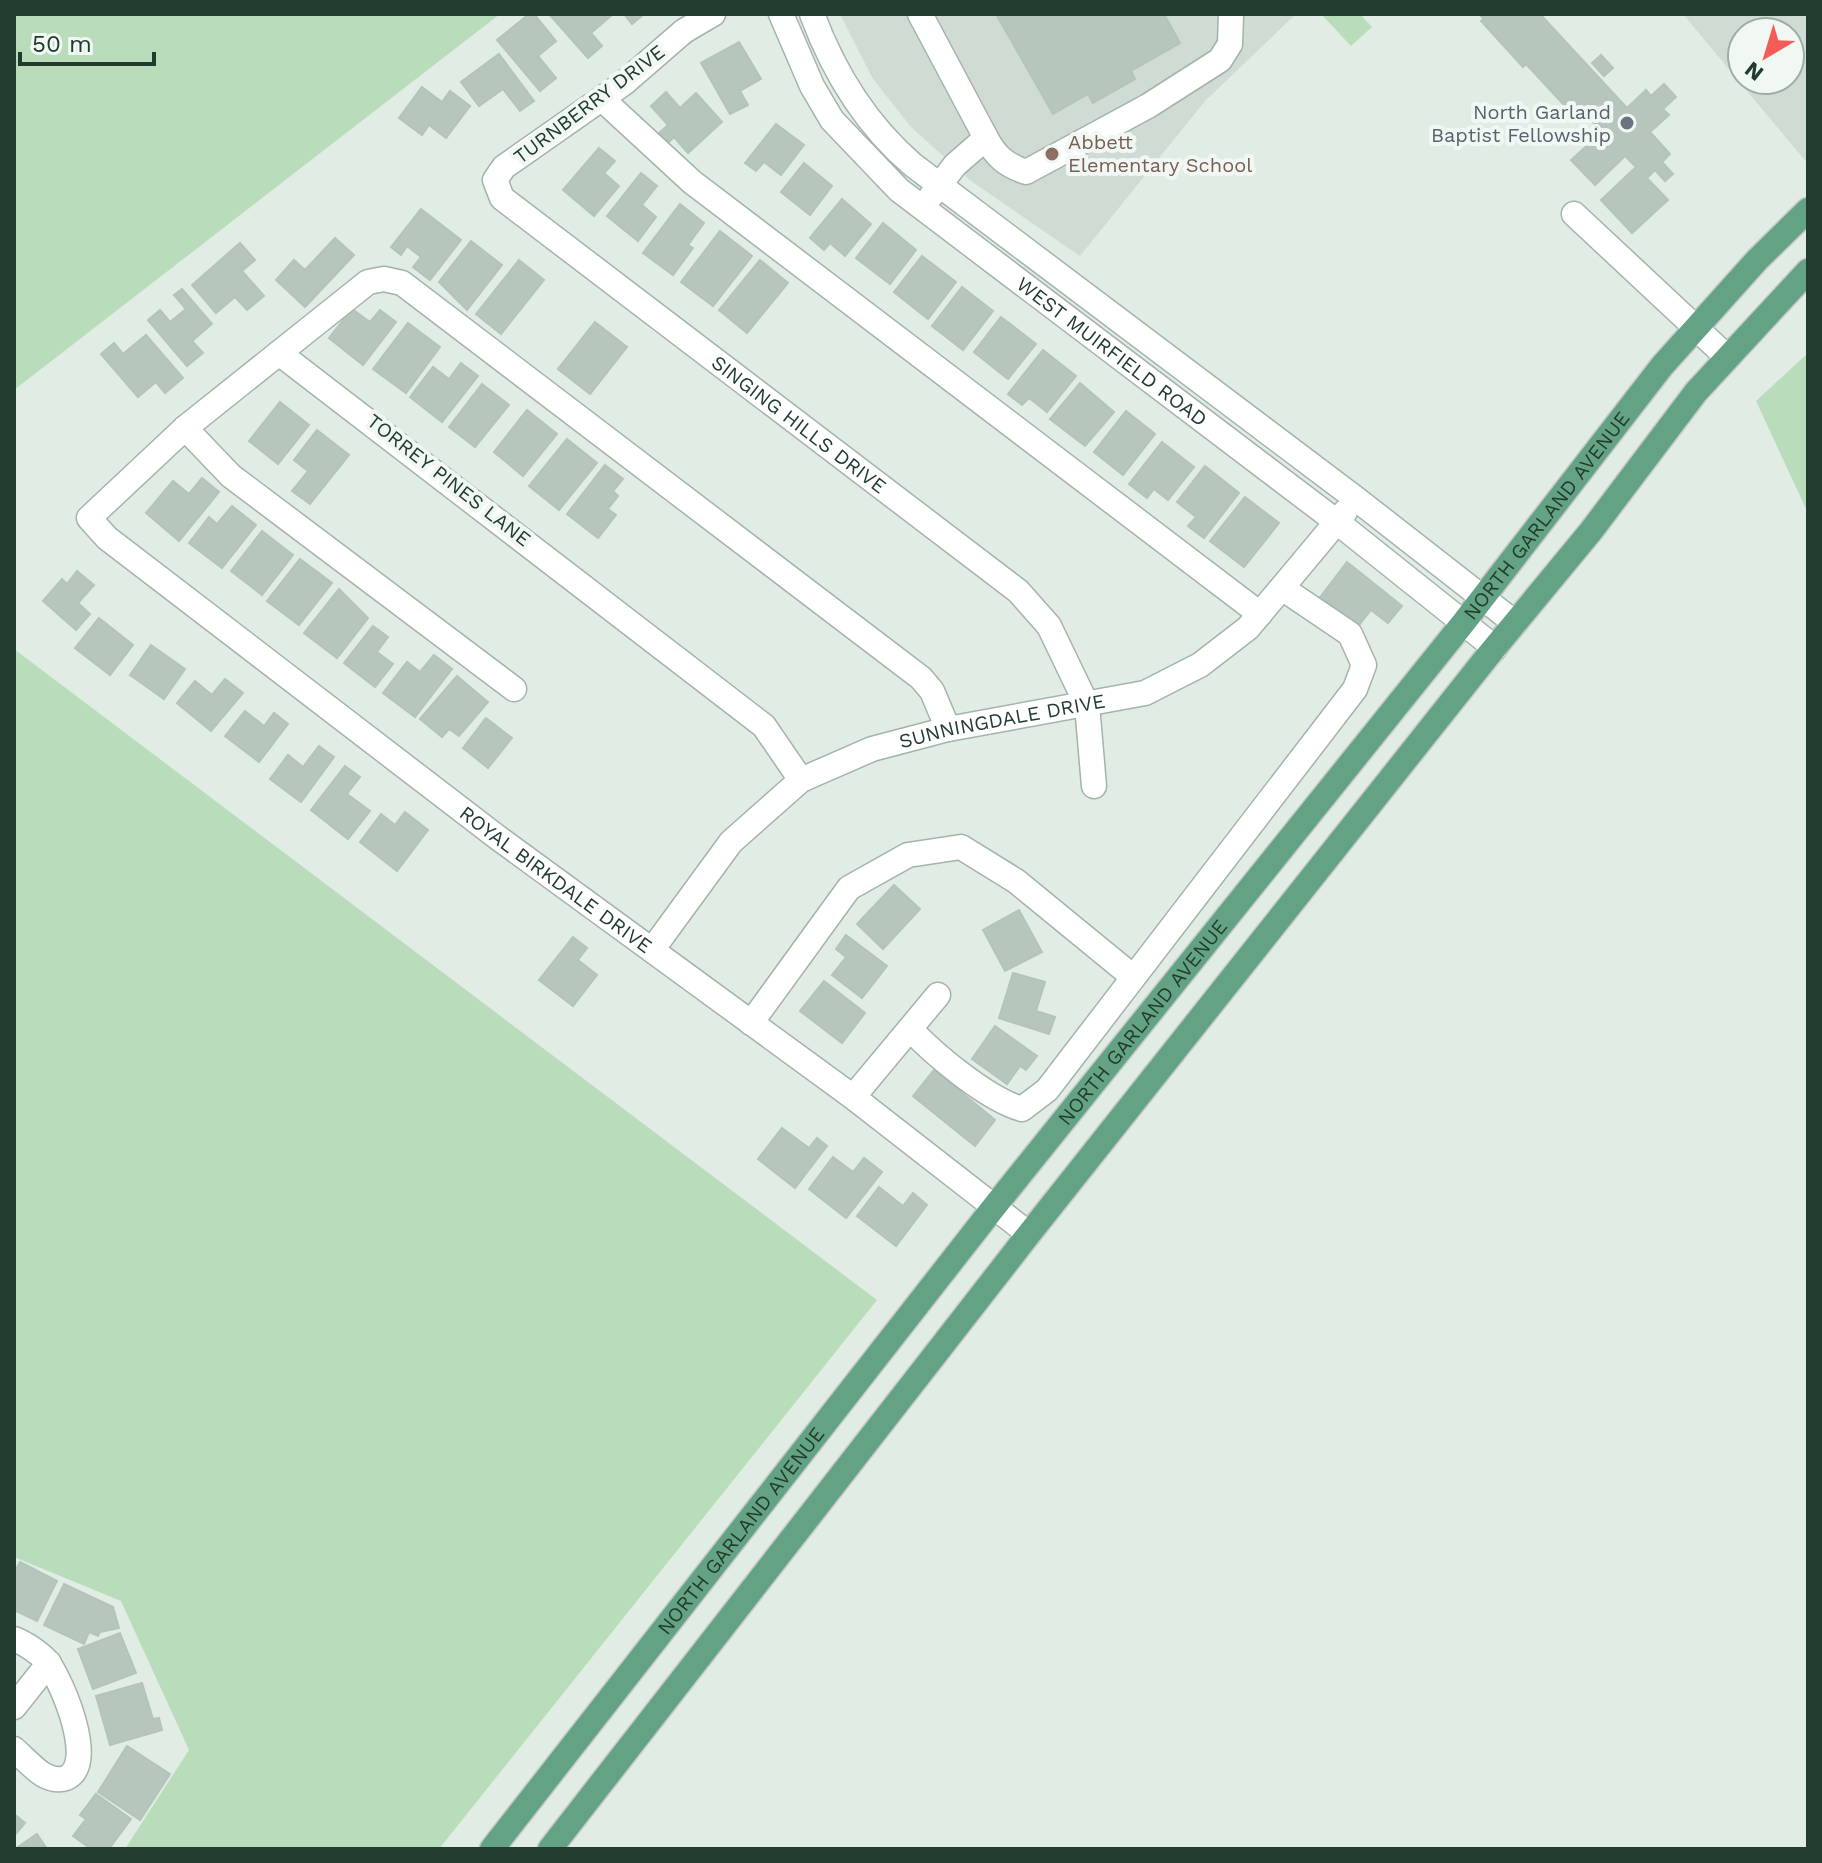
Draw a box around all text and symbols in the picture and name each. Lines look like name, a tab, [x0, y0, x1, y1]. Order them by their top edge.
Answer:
scale bar	[20, 16, 154, 66]
north arrow	[1726, 16, 1806, 96]
text: 50 m	[32, 30, 92, 58]
street label: TURNBERRY DRIVE	[509, 39, 669, 169]
text: N	[1740, 56, 1768, 86]
place label: North Garland Baptist Fellowship	[1431, 100, 1611, 147]
marker: North Garland Baptist Fellowship	[1618, 114, 1636, 132]
place label: Abbett Elementary School	[1068, 130, 1252, 177]
marker: Abbett Elementary School	[1043, 145, 1061, 163]
street label: WEST MUIRFIELD ROAD	[1012, 272, 1212, 431]
street label: SINGING HILLS DRIVE	[707, 350, 891, 498]
street label: NORTH GARLAND AVENUE	[1458, 407, 1634, 624]
street label: TORREY PINES LANE	[362, 409, 536, 551]
street label: SUNNINGDALE DRIVE	[896, 689, 1107, 753]
street label: ROYAL BIRKDALE DRIVE	[455, 801, 657, 958]
street label: NORTH GARLAND AVENUE	[1053, 915, 1232, 1130]
street label: NORTH GARLAND AVENUE	[652, 1422, 829, 1639]

